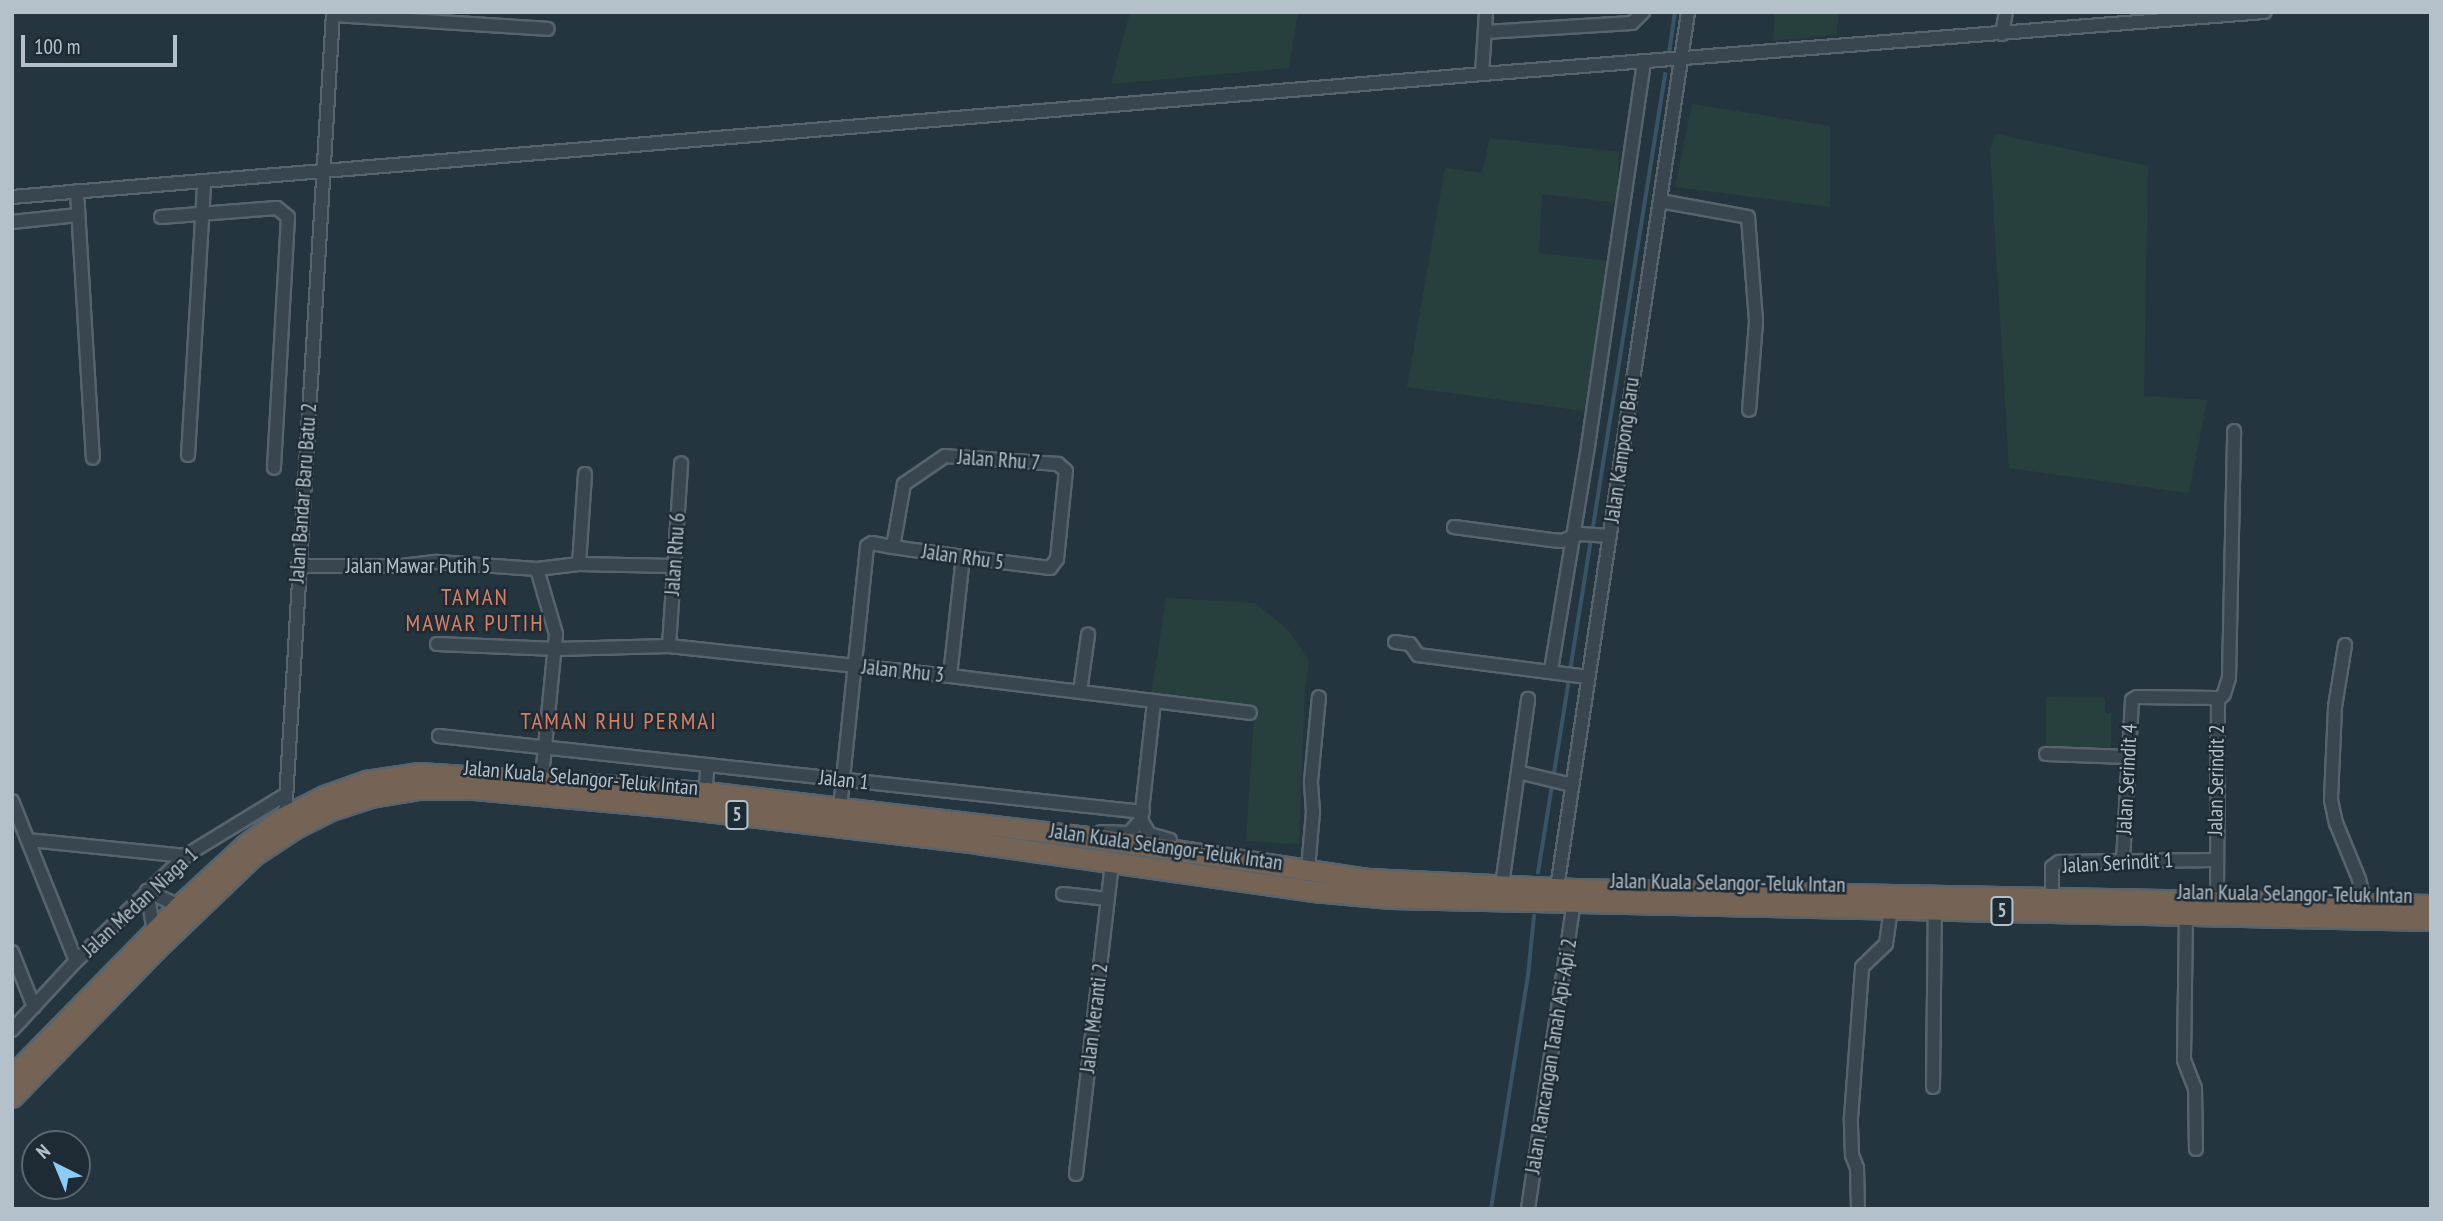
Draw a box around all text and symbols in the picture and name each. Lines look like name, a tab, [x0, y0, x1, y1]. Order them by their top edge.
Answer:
scale bar	[24, 21, 180, 65]
text: 100 m	[34, 33, 80, 60]
street label: Jalan Kampong Baru	[1599, 376, 1645, 524]
street label: Jalan Bandar Baru Batu 2	[284, 402, 322, 584]
street label: Jalan Rhu 7	[957, 445, 1041, 475]
street label: Jalan Rhu 6	[660, 512, 690, 596]
street label: Jalan Rhu 5	[920, 539, 1006, 575]
street label: Jalan Mawar Putih 5	[346, 553, 490, 579]
district label: TAMAN MAWAR PUTIH	[407, 583, 543, 637]
street label: Jalan Rhu 3	[861, 654, 945, 688]
district label: TAMAN RHU PERMAI	[522, 707, 716, 735]
street label: Jalan Serindit 4	[2112, 723, 2142, 835]
street label: Jalan Serindit 2	[2202, 724, 2230, 836]
street label: Jalan Kuala Selangor-Teluk Intan	[463, 755, 699, 801]
street label: Jalan 1	[818, 765, 870, 795]
road number: 5	[725, 800, 749, 830]
street label: Jalan Kuala Selangor-Teluk Intan	[1048, 818, 1284, 876]
street label: Jalan Medan Niaga 1	[77, 842, 203, 962]
street label: Jalan Serindit 1	[2062, 848, 2174, 878]
street label: Jalan Kuala Selangor-Teluk Intan	[1610, 868, 1846, 898]
street label: Jalan Kuala Selangor-Teluk Intan	[2177, 879, 2413, 909]
road number: 5	[1990, 896, 2014, 926]
street label: Jalan Rancangan Tanah Api-Api 2	[1520, 936, 1582, 1176]
street label: Jalan Meranti 2	[1075, 962, 1113, 1074]
north arrow	[21, 1130, 91, 1200]
text: N	[31, 1139, 55, 1163]

